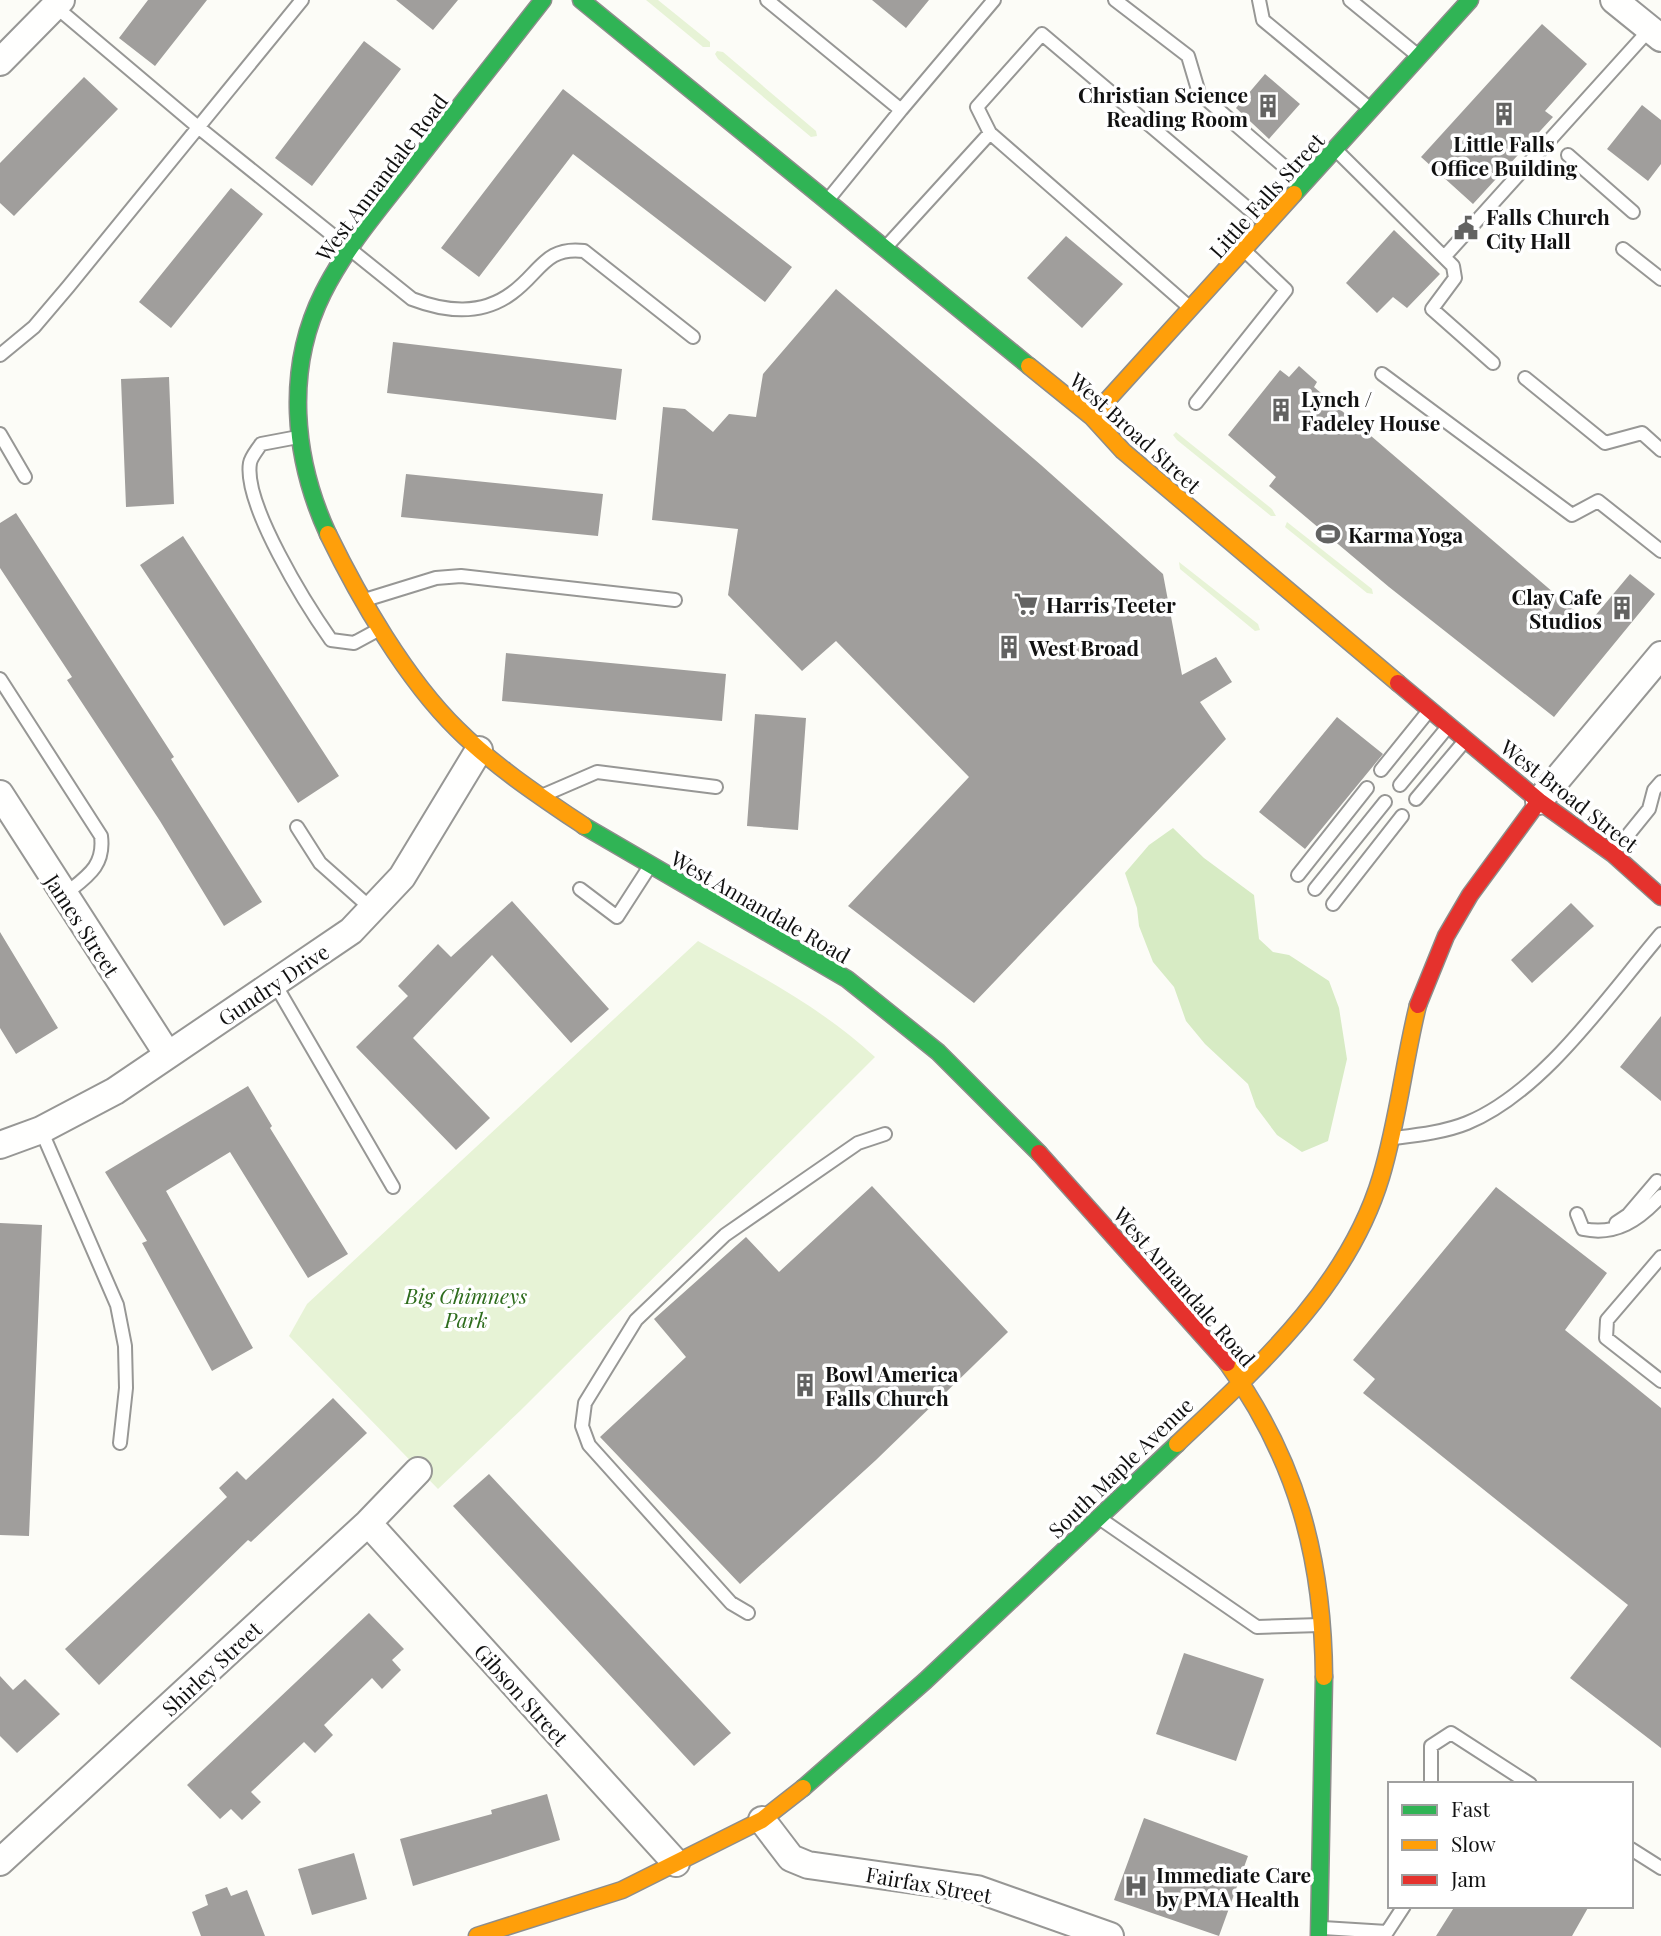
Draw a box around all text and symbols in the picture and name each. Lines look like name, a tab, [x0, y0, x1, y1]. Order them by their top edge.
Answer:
place label: Christian Science Reading Room	[1078, 80, 1248, 132]
street label: West Annandale Road	[308, 88, 453, 267]
building icon: Christian Science Reading Room	[1254, 92, 1282, 120]
building icon: Little Falls Office Building	[1490, 100, 1518, 128]
street label: Little Falls Street	[1202, 126, 1330, 264]
place label: Little Falls Office Building	[1431, 129, 1578, 181]
place label: Falls Church City Hall	[1486, 202, 1610, 254]
public building icon: Falls Church City Hall	[1452, 214, 1480, 242]
street label: West Broad Street	[1064, 365, 1208, 499]
place label: Lynch / Fadeley House	[1301, 384, 1440, 436]
building icon: Lynch / Fadeley House	[1267, 396, 1295, 424]
sports icon: Karma Yoga	[1314, 520, 1342, 548]
place label: Karma Yoga	[1348, 520, 1463, 548]
place label: Clay Cafe Studios	[1512, 582, 1602, 634]
supermarket icon: Harris Teeter	[1012, 590, 1040, 618]
place label: Harris Teeter	[1046, 590, 1176, 618]
building icon: Clay Cafe Studios	[1608, 594, 1636, 622]
building icon: West Broad	[995, 633, 1023, 661]
place label: West Broad	[1028, 633, 1140, 661]
street label: West Broad Street	[1495, 732, 1645, 858]
street label: West Annandale Road	[665, 843, 856, 969]
street label: James Street	[39, 867, 127, 982]
street label: Gundry Drive	[212, 937, 334, 1031]
street label: West Annandale Road	[1107, 1200, 1262, 1372]
park label: Big Chimneys Park	[404, 1281, 527, 1333]
place label: Bowl America Falls Church	[825, 1359, 959, 1411]
building icon: Bowl America Falls Church	[791, 1371, 819, 1399]
street label: South Maple Avenue	[1042, 1391, 1198, 1543]
street label: Shirley Street	[155, 1614, 267, 1721]
street label: Gibson Street	[469, 1637, 576, 1751]
legend	[1388, 1782, 1633, 1908]
text: Fast	[1451, 1794, 1490, 1822]
text: Slow	[1451, 1829, 1496, 1857]
street label: Fairfax Street	[864, 1859, 995, 1909]
place label: Immediate Care by PMA Health	[1156, 1860, 1311, 1912]
text: Jam	[1450, 1864, 1487, 1892]
hospital icon: Immediate Care by PMA Health	[1122, 1872, 1150, 1900]

